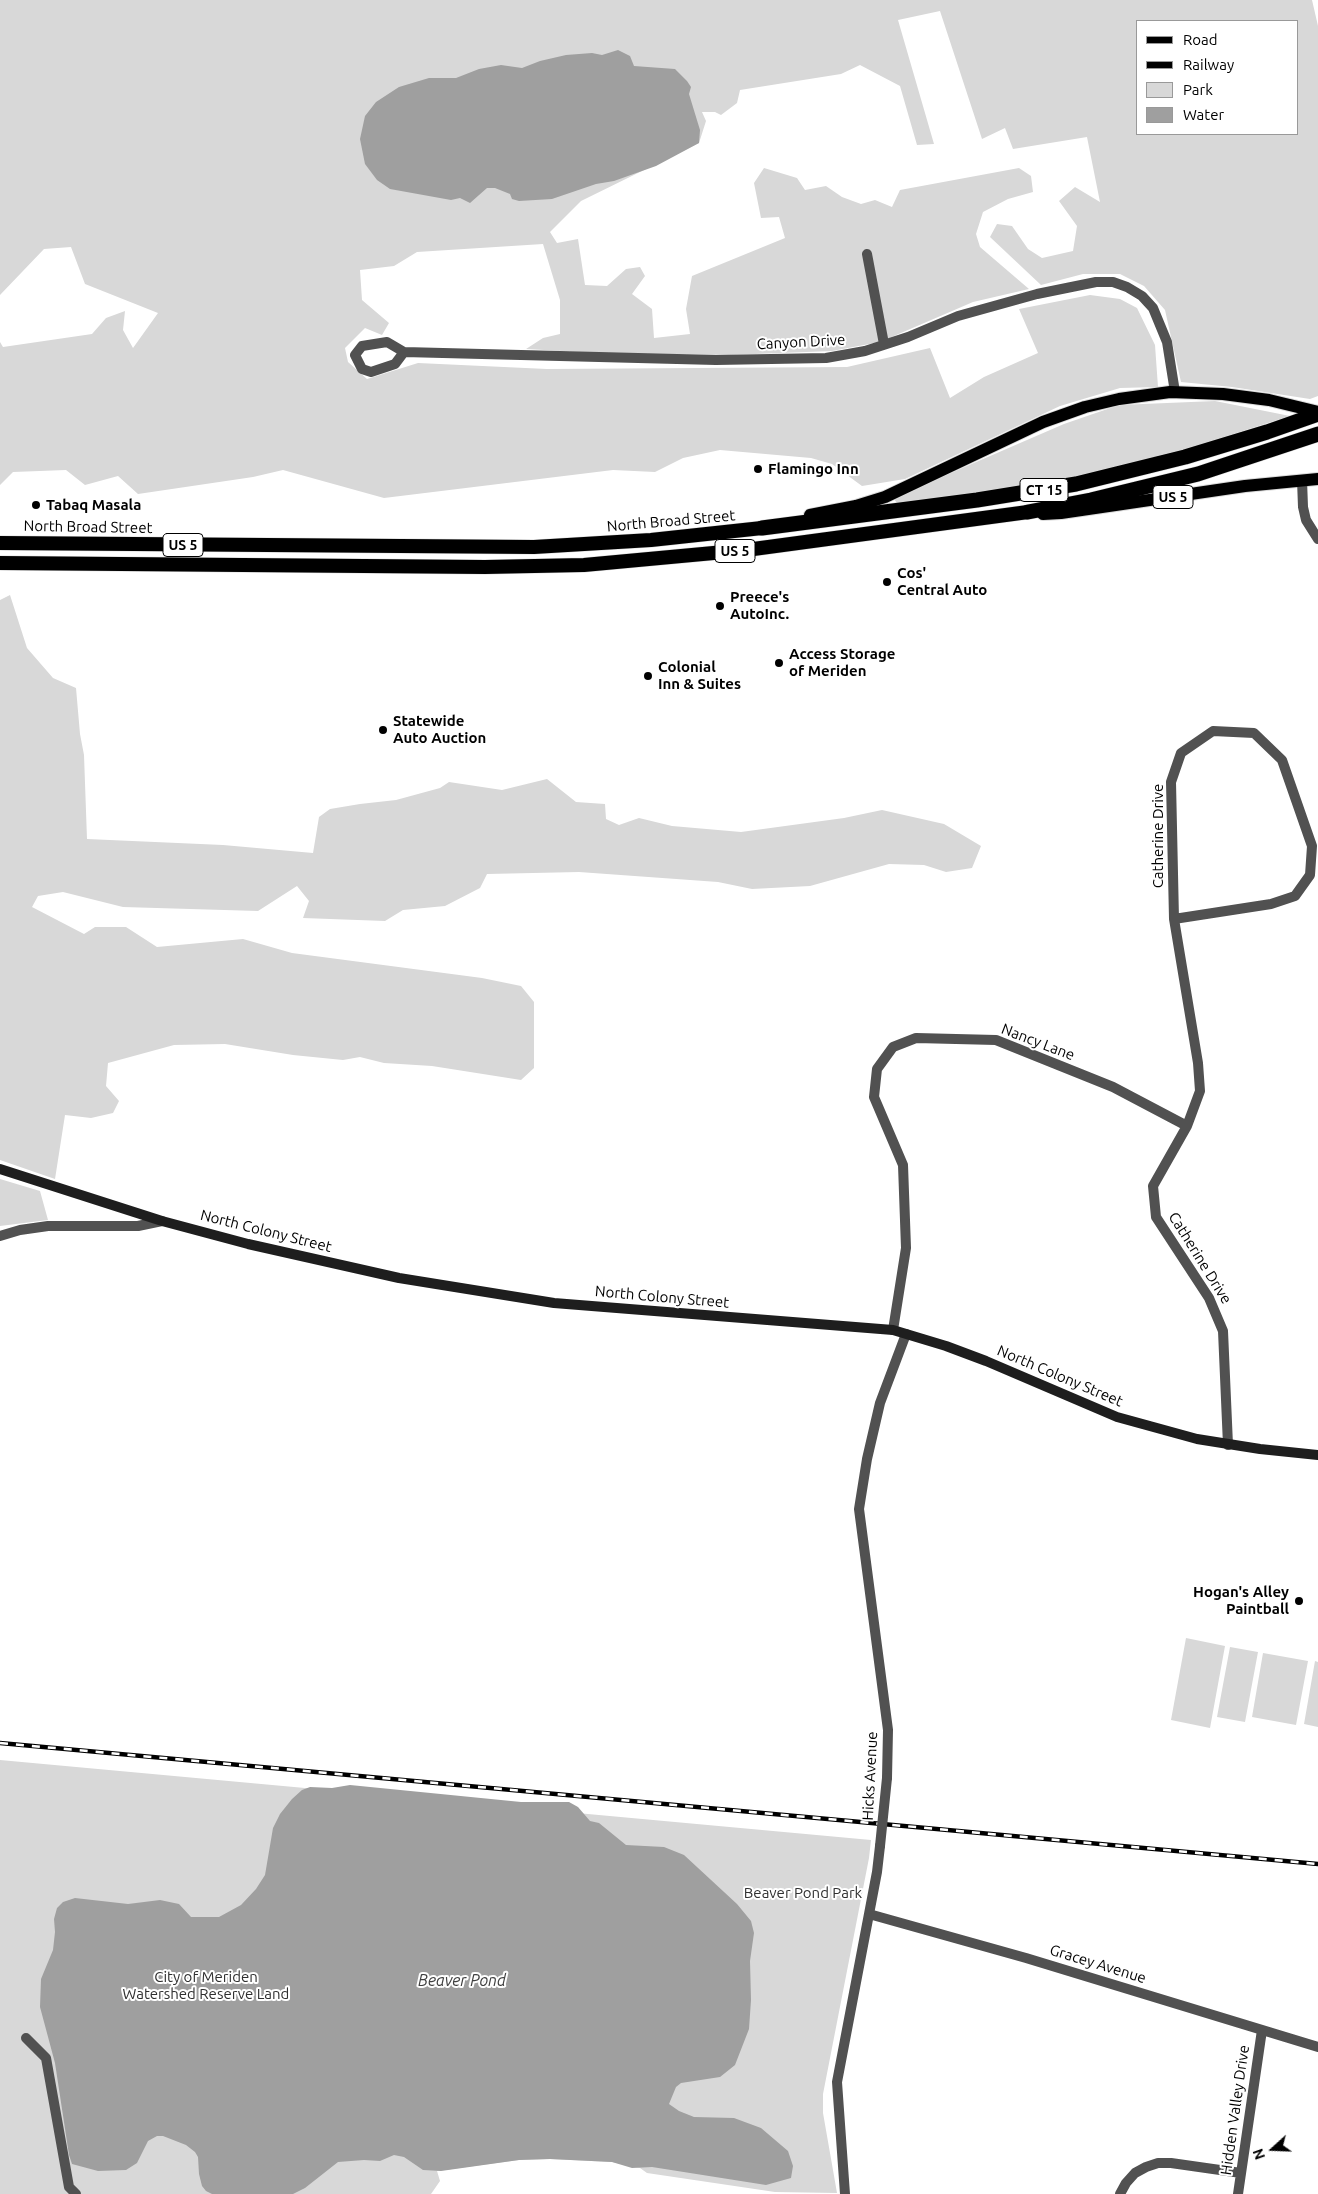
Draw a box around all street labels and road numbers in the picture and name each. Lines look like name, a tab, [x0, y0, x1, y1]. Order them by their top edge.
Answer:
street label: Canyon Drive	[756, 331, 846, 353]
road number: CT 15	[1020, 478, 1068, 502]
road number: US 5	[1153, 486, 1193, 508]
street label: North Broad Street	[606, 506, 736, 536]
street label: North Broad Street	[23, 517, 153, 537]
road number: US 5	[163, 534, 203, 556]
road number: US 5	[715, 540, 755, 562]
street label: Catherine Drive	[1149, 784, 1167, 888]
street label: Nancy Lane	[999, 1020, 1077, 1064]
street label: North Colony Street	[198, 1206, 334, 1256]
street label: Catherine Drive	[1165, 1209, 1235, 1307]
street label: North Colony Street	[594, 1282, 730, 1312]
street label: North Colony Street	[994, 1341, 1126, 1411]
street label: Hicks Avenue	[859, 1731, 881, 1821]
street label: Gracey Avenue	[1048, 1941, 1148, 1987]
street label: Hidden Valley Drive	[1217, 2044, 1253, 2176]

